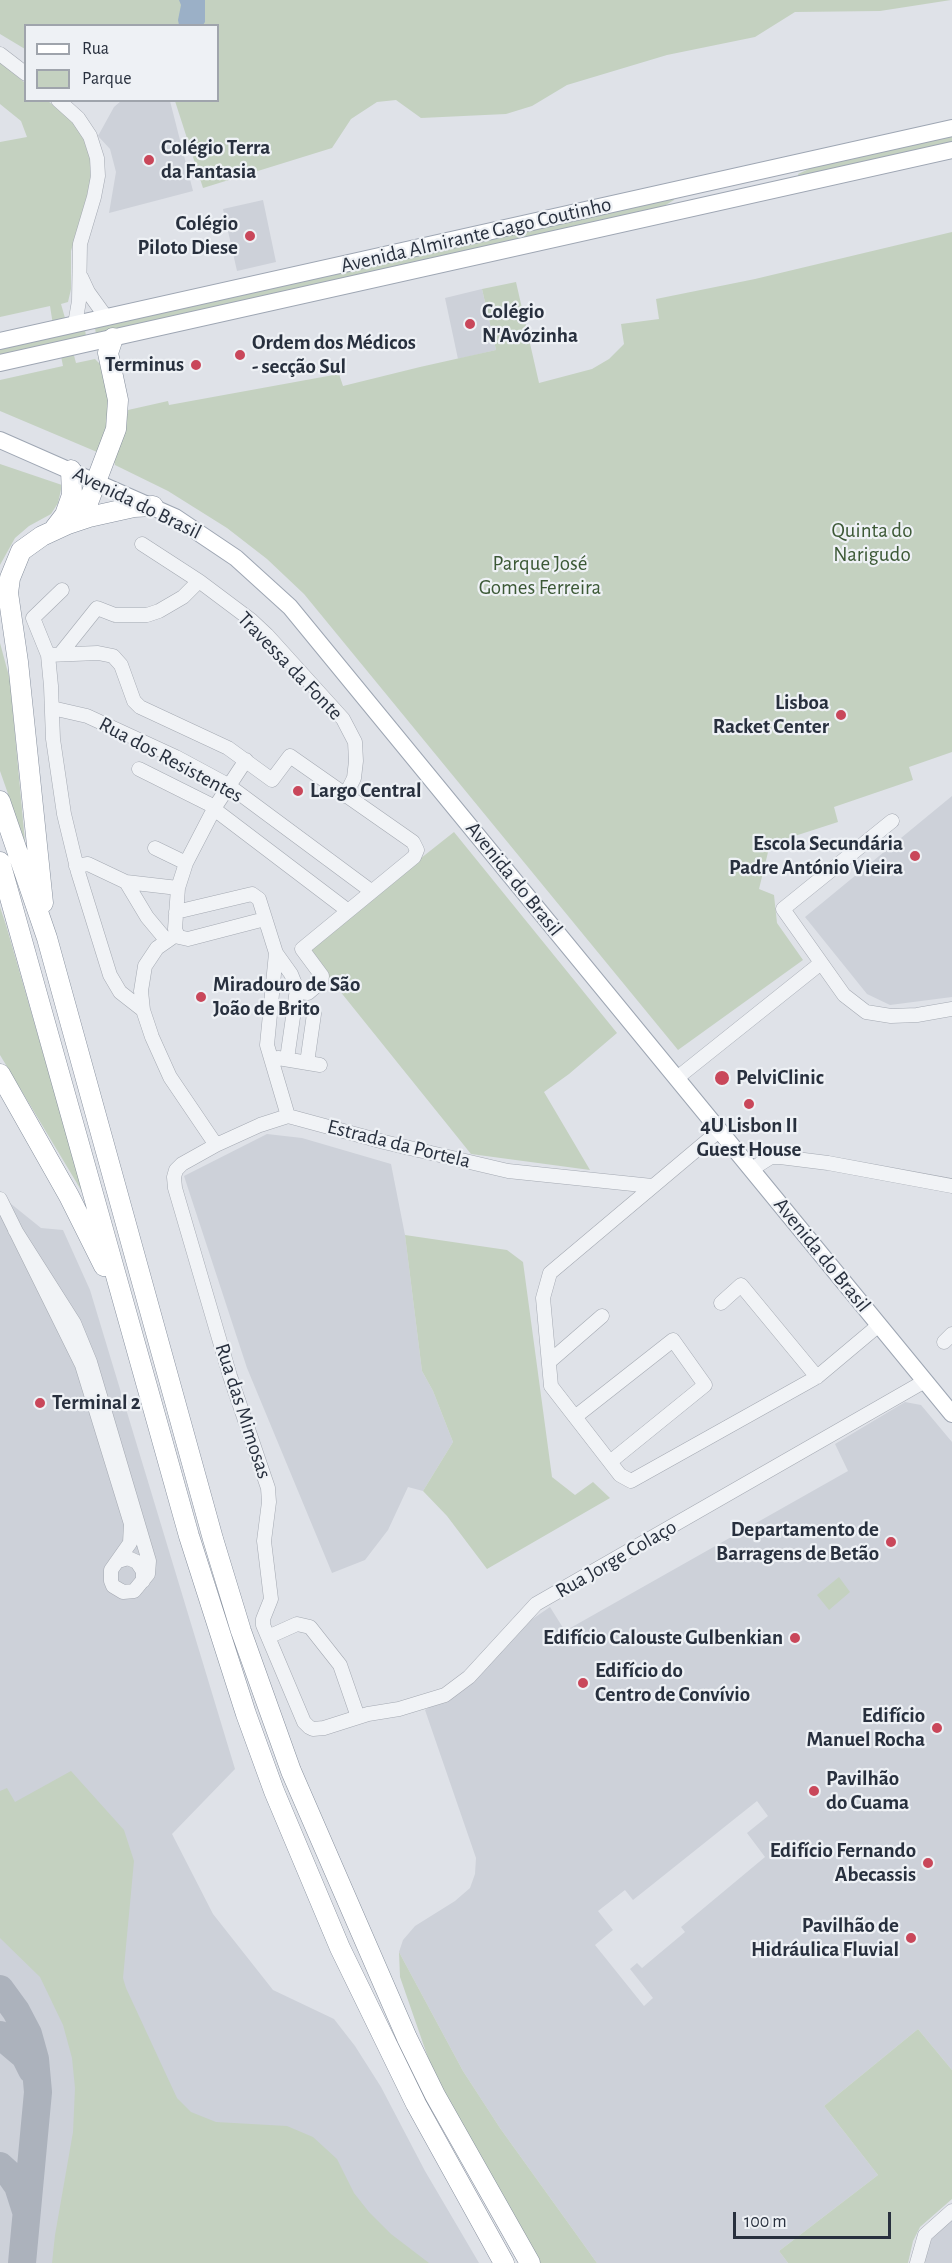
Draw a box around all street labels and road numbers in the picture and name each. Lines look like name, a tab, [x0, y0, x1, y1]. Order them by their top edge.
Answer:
street label: Avenida Almirante Gago Coutinho	[338, 192, 614, 278]
street label: Avenida do Brasil	[69, 461, 205, 545]
street label: Travessa da Fonte	[232, 606, 348, 726]
street label: Rua dos Resistentes	[95, 711, 247, 809]
street label: Avenida do Brasil	[460, 817, 568, 941]
street label: Estrada da Portela	[325, 1114, 473, 1174]
street label: Avenida do Brasil	[768, 1193, 876, 1317]
street label: Rua das Mimosas	[209, 1340, 277, 1482]
street label: Rua Jorge Colaço	[551, 1514, 681, 1604]

